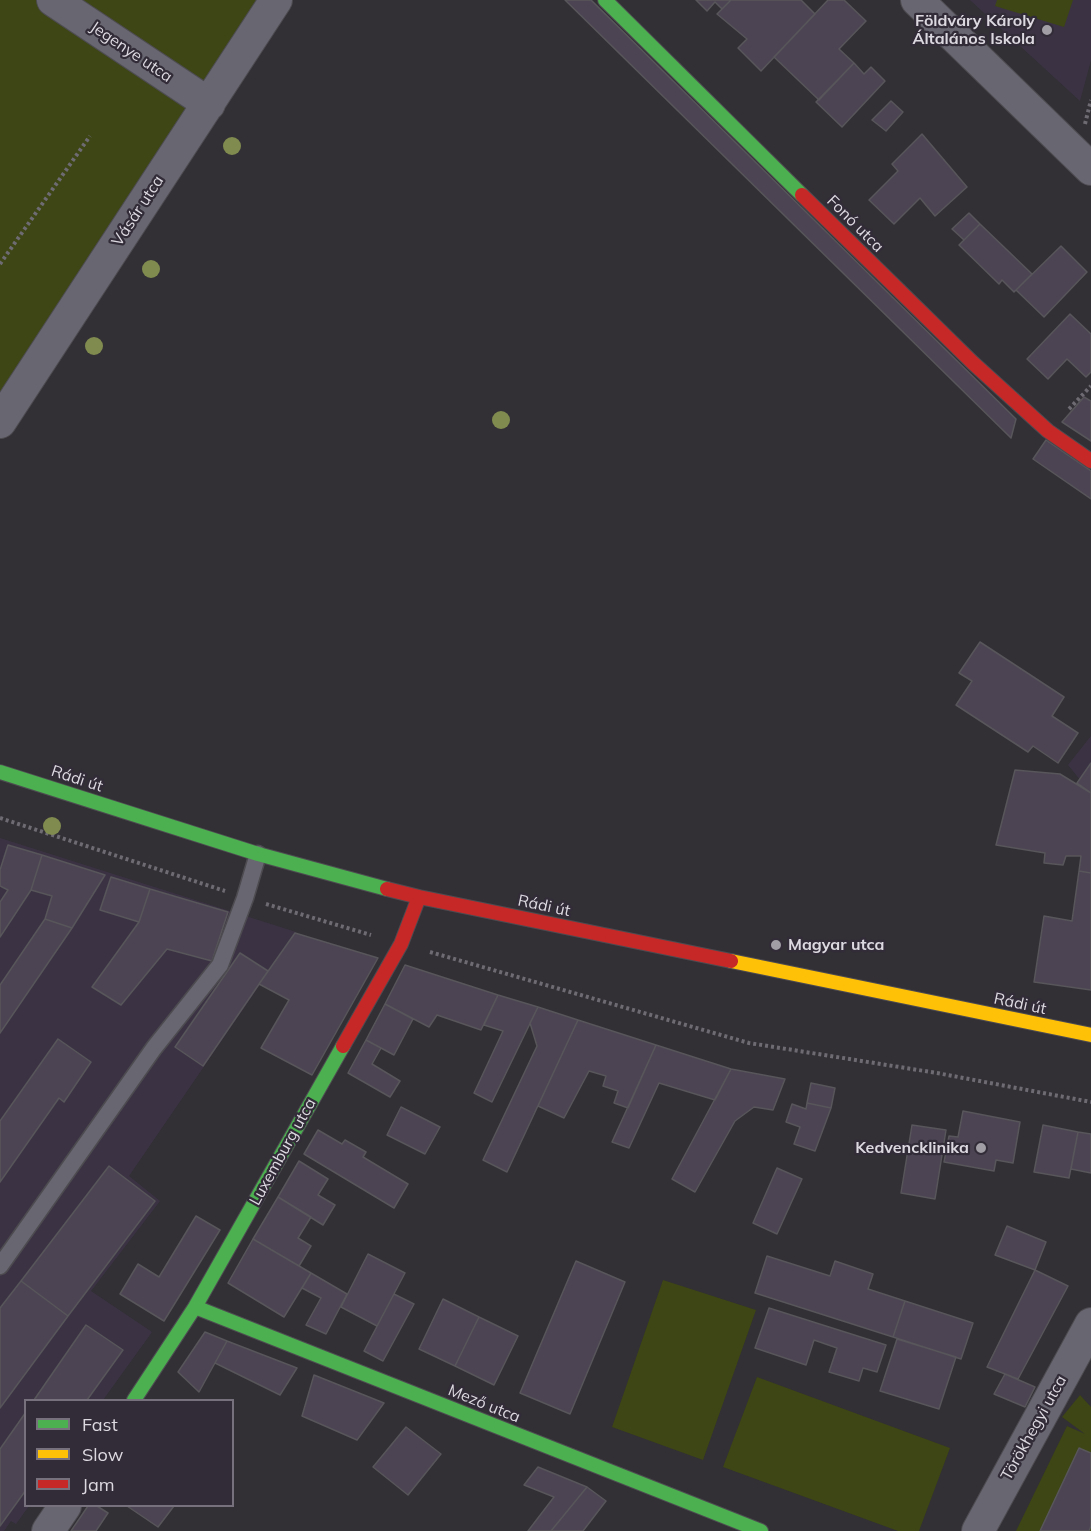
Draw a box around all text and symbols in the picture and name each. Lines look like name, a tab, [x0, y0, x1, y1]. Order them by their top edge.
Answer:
place label: Földváry Károly Általános Iskola	[912, 11, 1035, 49]
street label: Jegenye utca	[86, 17, 176, 87]
marker: Földváry Károly Általános Iskola	[1040, 23, 1054, 37]
street label: Vásár utca	[108, 172, 168, 250]
street label: Fonó utca	[823, 192, 887, 256]
street label: Rádi út	[49, 762, 105, 796]
street label: Rádi út	[516, 891, 572, 921]
place label: Magyar utca	[788, 935, 884, 955]
marker: Magyar utca	[769, 938, 783, 952]
street label: Rádi út	[992, 989, 1048, 1019]
street label: Luxemburg utca	[246, 1095, 320, 1209]
place label: Kedvencklinika	[855, 1138, 969, 1158]
marker: Kedvencklinika	[974, 1141, 988, 1155]
street label: Törökhegyi utca	[997, 1372, 1071, 1484]
street label: Mező utca	[445, 1381, 523, 1427]
legend	[24, 1399, 234, 1507]
text: Fast	[82, 1413, 118, 1436]
text: Slow	[82, 1443, 123, 1466]
text: Jam	[82, 1473, 115, 1496]

